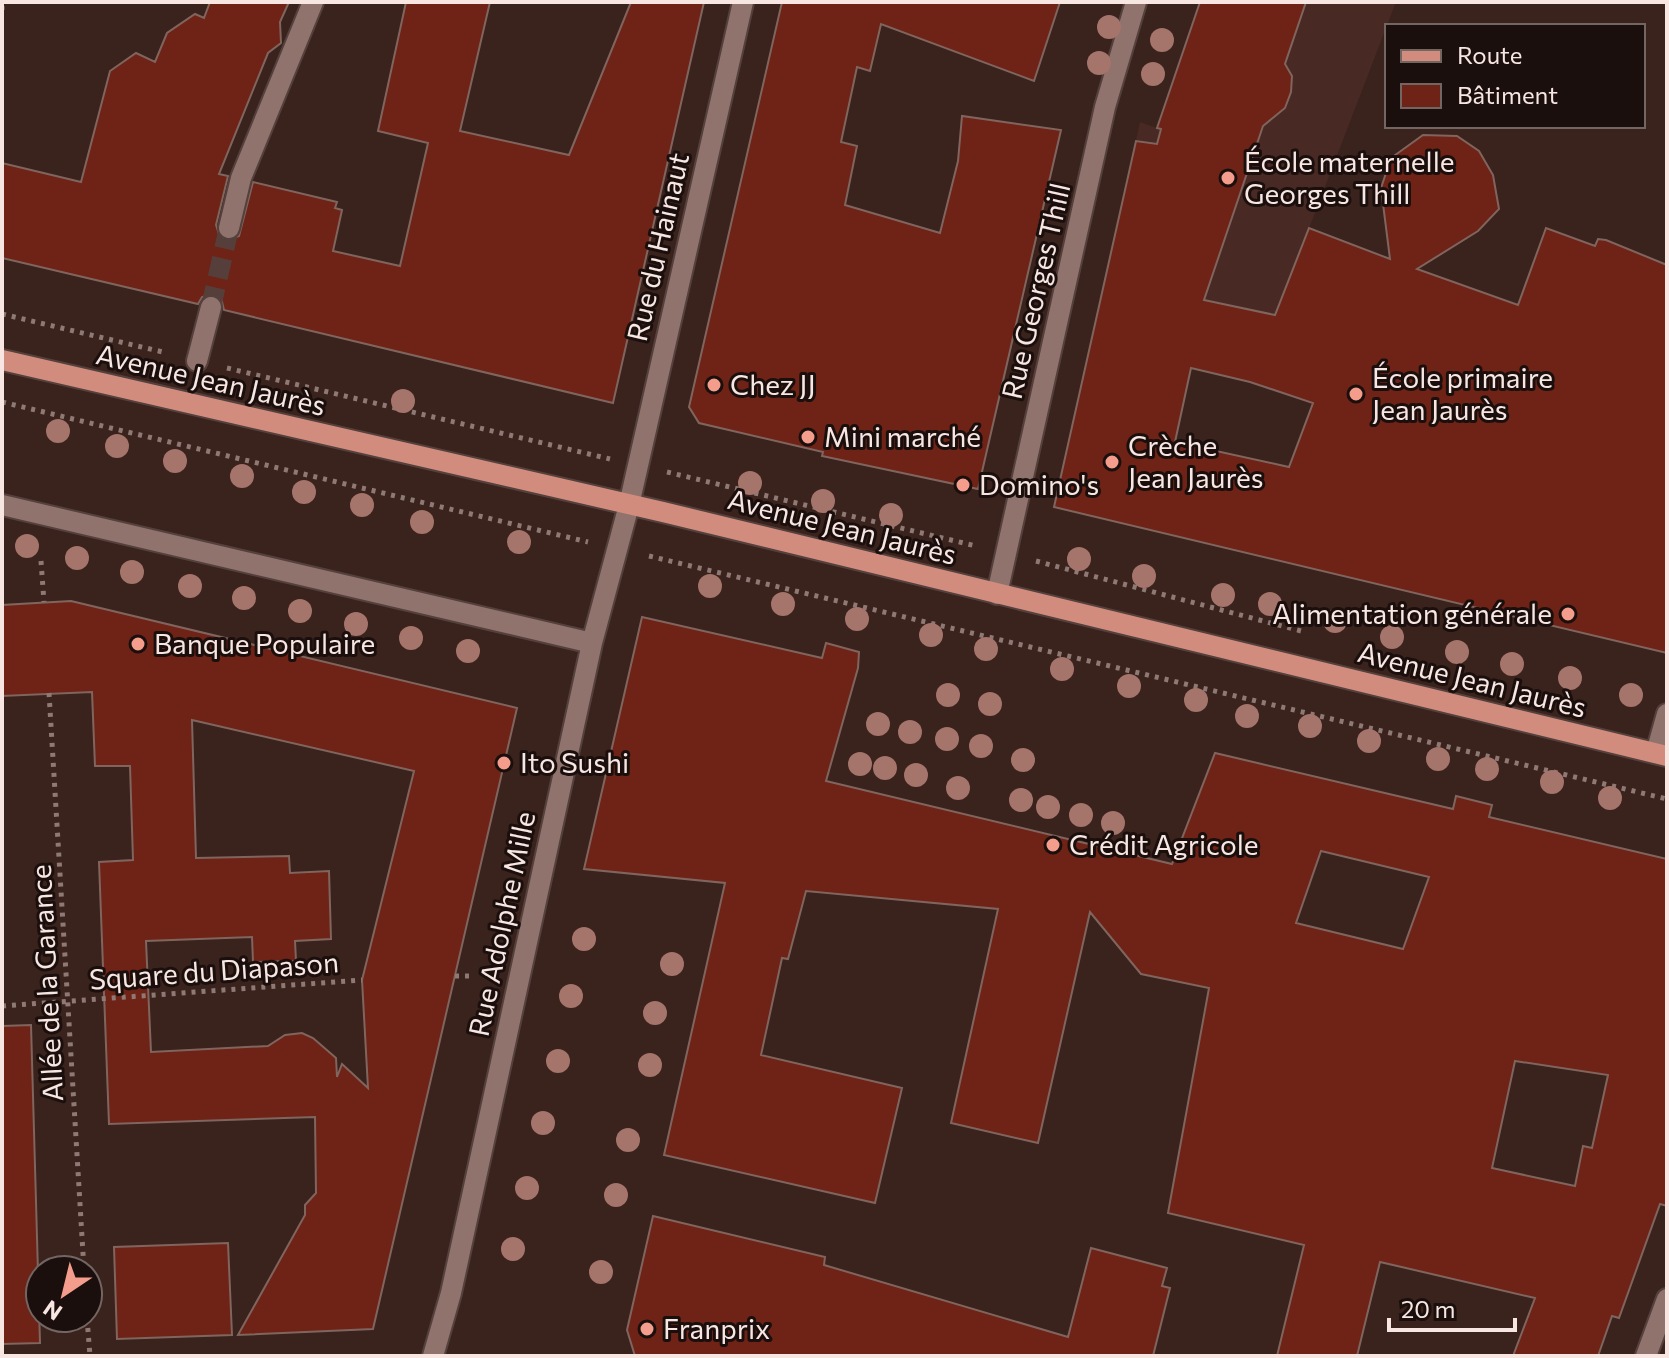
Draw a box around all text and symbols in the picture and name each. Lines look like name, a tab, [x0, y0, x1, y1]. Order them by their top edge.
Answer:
legend	[1385, 24, 1645, 128]
text: Route	[1457, 40, 1522, 69]
text: Bâtiment	[1457, 80, 1558, 109]
place label: École maternelle Georges Thill	[1244, 144, 1455, 210]
street label: Rue du Hainaut	[619, 149, 695, 344]
marker: École maternelle Georges Thill	[1219, 169, 1237, 187]
street label: Rue Georges Thill	[994, 179, 1076, 402]
street label: Avenue Jean Jaurès	[93, 336, 329, 422]
place label: École primaire Jean Jaurès	[1372, 360, 1553, 426]
place label: Chez JJ	[730, 367, 816, 401]
marker: Chez JJ	[705, 376, 723, 394]
marker: École primaire Jean Jaurès	[1347, 385, 1365, 403]
place label: Mini marché	[824, 419, 981, 453]
marker: Mini marché	[799, 428, 817, 446]
place label: Crèche Jean Jaurès	[1128, 428, 1264, 494]
marker: Crèche Jean Jaurès	[1103, 453, 1121, 471]
place label: Domino's	[979, 467, 1099, 501]
marker: Domino's	[954, 476, 972, 494]
street label: Avenue Jean Jaurès	[724, 481, 960, 571]
place label: Alimentation générale	[1272, 596, 1552, 630]
marker: Alimentation générale	[1559, 605, 1577, 623]
place label: Banque Populaire	[154, 626, 375, 660]
street label: Avenue Jean Jaurès	[1354, 634, 1590, 724]
marker: Banque Populaire	[129, 635, 147, 653]
place label: Ito Sushi	[520, 745, 629, 779]
marker: Ito Sushi	[495, 754, 513, 772]
street label: Rue Adolphe Mille	[461, 808, 541, 1039]
place label: Crédit Agricole	[1069, 827, 1259, 861]
marker: Crédit Agricole	[1044, 836, 1062, 854]
street label: Allée de la Garance	[23, 864, 69, 1102]
street label: Square du Diapason	[88, 944, 340, 996]
north arrow	[24, 1254, 104, 1334]
scale bar	[1389, 1282, 1515, 1332]
text: 20 m	[1401, 1294, 1455, 1323]
text: N	[38, 1295, 67, 1327]
place label: Franprix	[663, 1311, 770, 1345]
marker: Franprix	[638, 1320, 656, 1338]

